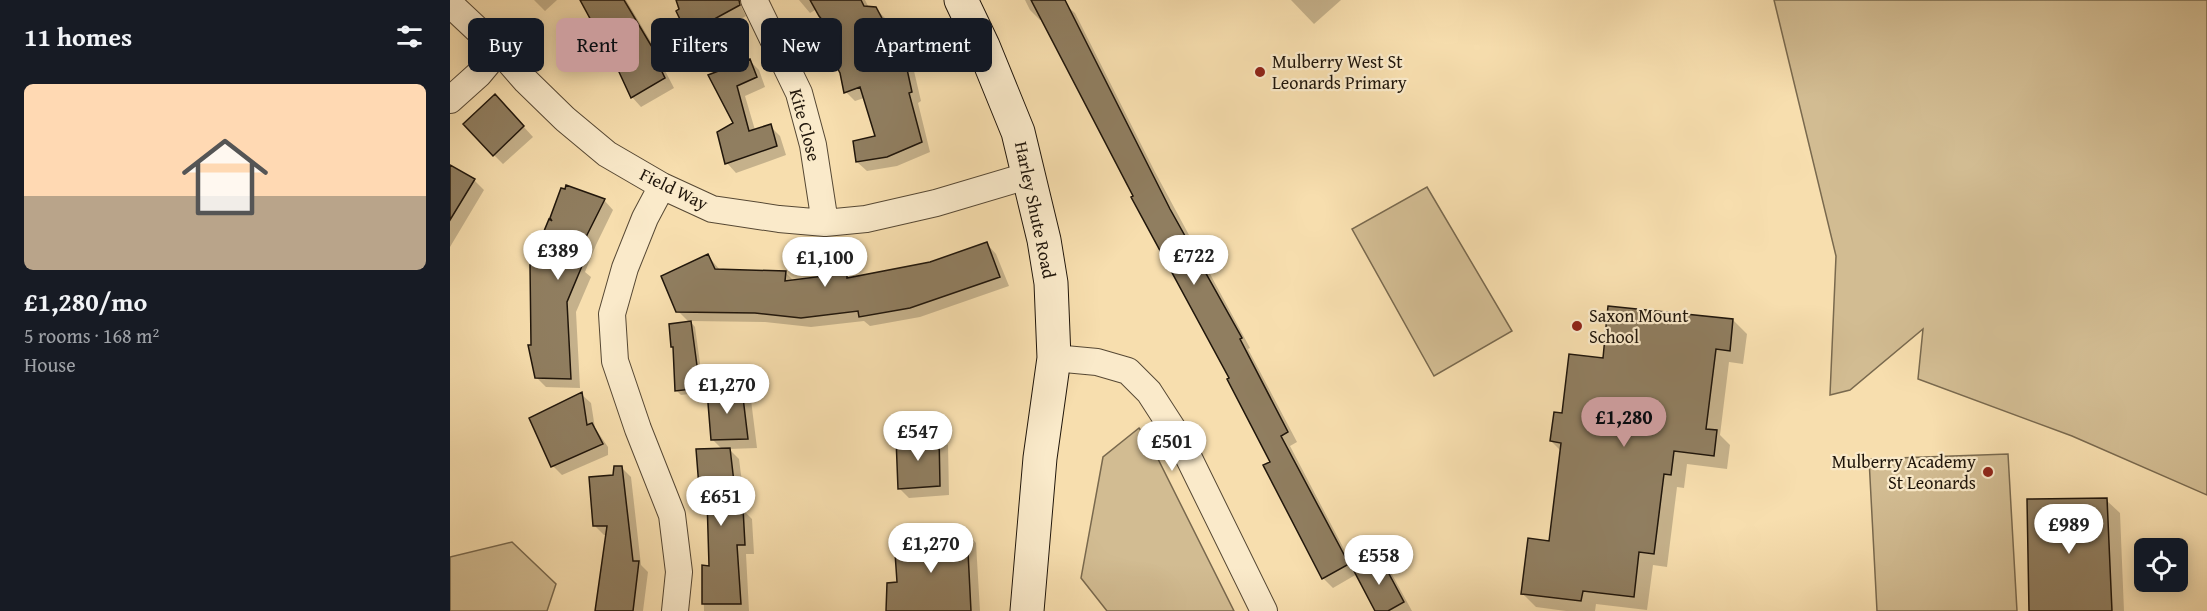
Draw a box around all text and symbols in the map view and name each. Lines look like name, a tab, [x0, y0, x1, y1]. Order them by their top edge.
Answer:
text: 11 homes	[24, 17, 132, 56]
chip: Buy	[468, 18, 544, 72]
chip: Rent	[556, 18, 639, 72]
chip: Filters	[651, 18, 749, 72]
chip: New	[761, 18, 842, 72]
chip: Apartment	[854, 18, 992, 72]
icon: filters	[393, 20, 426, 53]
place label: Mulberry West St Leonards Primary	[1272, 48, 1407, 96]
marker: Mulberry West St Leonards Primary	[1253, 65, 1267, 79]
street label: Kite Close	[783, 86, 828, 164]
icon: home	[171, 123, 279, 231]
street label: Harley Shute Road	[1008, 139, 1063, 281]
street label: Field Way	[636, 160, 713, 217]
pin: £389	[522, 230, 594, 281]
text: £389	[537, 235, 579, 264]
pin: £722	[1158, 235, 1230, 286]
pin: £1,100	[776, 237, 874, 288]
text: £722	[1173, 240, 1215, 269]
text: £1,100	[796, 242, 854, 271]
text: £1,280/mo	[24, 282, 147, 321]
place label: Saxon Mount School	[1589, 302, 1689, 350]
marker: Saxon Mount School	[1570, 319, 1584, 333]
text: 5 rooms · 168 m²	[24, 321, 159, 350]
text: House	[24, 350, 76, 379]
pin: £1,270	[678, 364, 776, 415]
text: £1,270	[698, 369, 756, 398]
pin: £1,280	[1575, 397, 1673, 448]
text: £1,280	[1595, 402, 1653, 431]
pin: £547	[882, 411, 954, 462]
text: £547	[897, 416, 939, 445]
pin: £501	[1136, 421, 1208, 472]
text: £501	[1151, 426, 1193, 455]
place label: Mulberry Academy St Leonards	[1832, 448, 1976, 496]
marker: Mulberry Academy St Leonards	[1981, 465, 1995, 479]
pin: £651	[685, 476, 757, 527]
text: £651	[700, 481, 742, 510]
pin: £989	[2033, 504, 2105, 555]
text: £989	[2048, 509, 2090, 538]
pin: £1,270	[882, 523, 980, 574]
text: £1,270	[902, 528, 960, 557]
pin: £558	[1343, 535, 1415, 586]
map controls	[2134, 538, 2188, 592]
button: locate	[2134, 538, 2188, 592]
text: £558	[1358, 540, 1400, 569]

